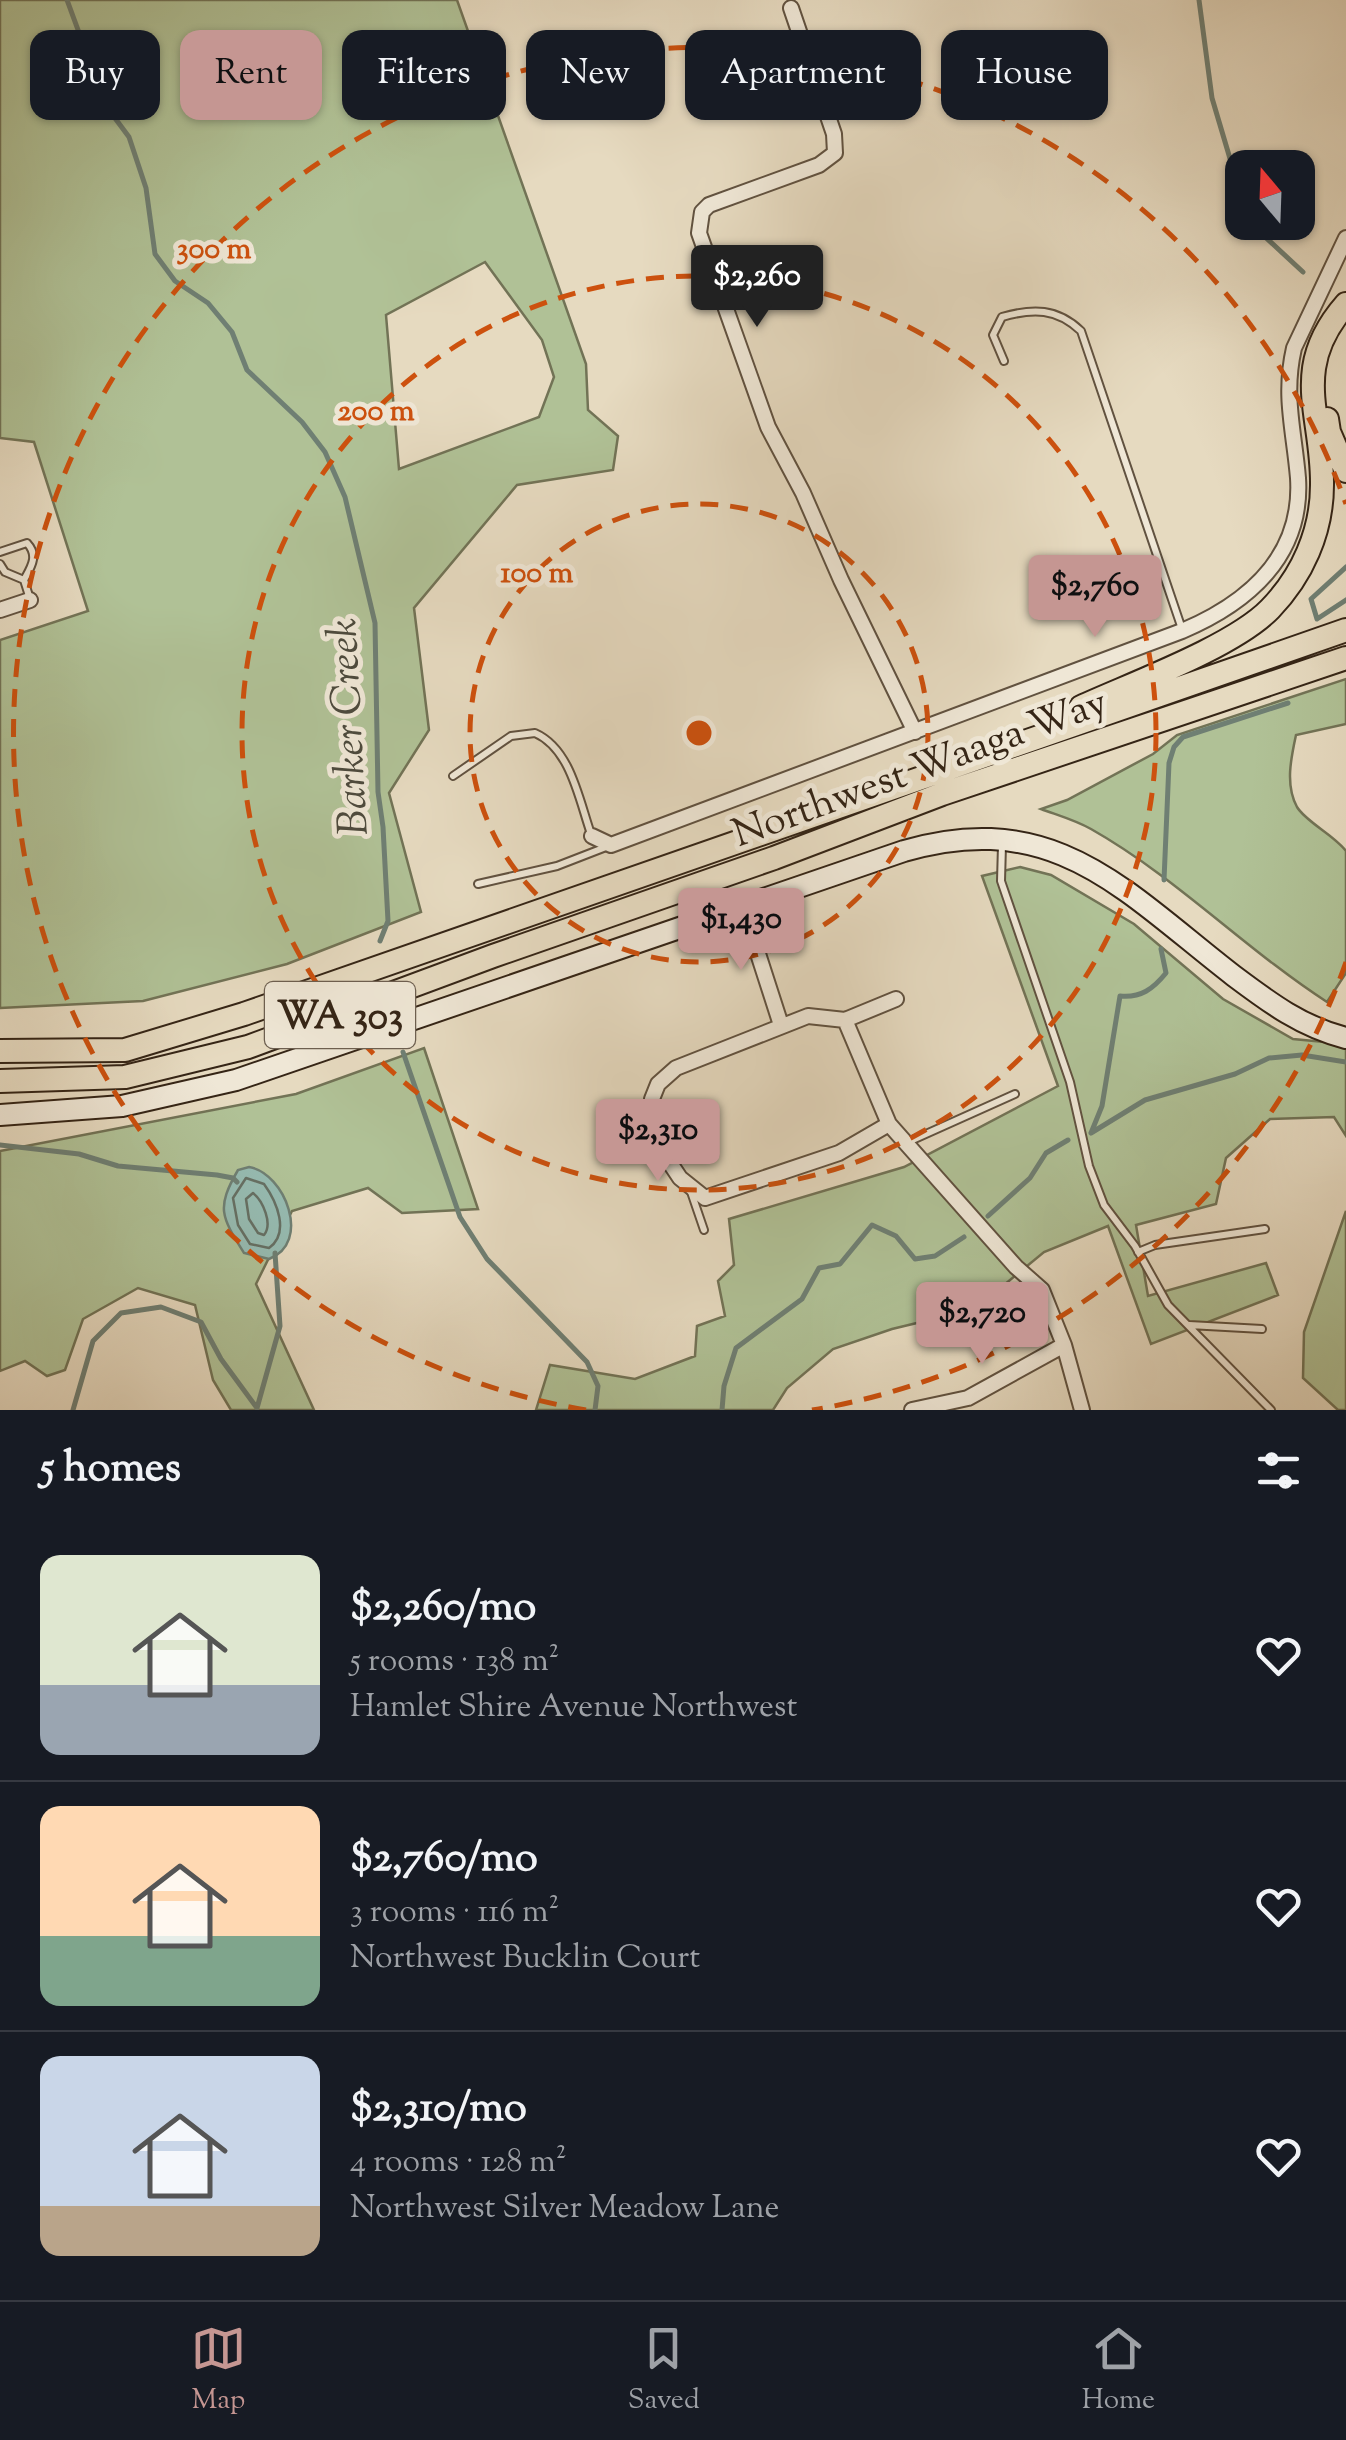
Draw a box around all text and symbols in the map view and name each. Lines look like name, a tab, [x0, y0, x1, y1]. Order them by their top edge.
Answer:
chip: Buy	[30, 30, 160, 120]
chip: Rent	[180, 30, 322, 120]
chip: Filters	[342, 30, 506, 120]
chip: New	[526, 30, 665, 120]
chip: Apartment	[685, 30, 921, 120]
chip: House	[941, 30, 1108, 120]
north arrow	[1225, 150, 1315, 240]
map controls	[1225, 150, 1315, 240]
text: 300 m	[177, 229, 252, 272]
pin: $2,260	[676, 245, 838, 330]
text: $2,260	[713, 254, 801, 300]
text: 200 m	[338, 391, 415, 434]
text: 100 m	[501, 553, 574, 596]
pin: $2,760	[1014, 555, 1176, 640]
text: $2,760	[1051, 564, 1139, 610]
water label: Barker Creek	[315, 617, 387, 837]
street label: Northwest Waaga Way	[725, 676, 1116, 865]
centre of rings	[681, 715, 717, 751]
pin: $1,430	[660, 888, 822, 973]
text: $1,430	[700, 897, 782, 943]
road number: WA 303	[265, 982, 415, 1048]
pin: $2,310	[577, 1099, 739, 1184]
text: $2,310	[618, 1108, 698, 1154]
pin: $2,720	[901, 1282, 1063, 1367]
text: $2,720	[938, 1291, 1026, 1337]
text: 5 homes	[40, 1440, 181, 1500]
icon: filters	[1251, 1443, 1306, 1498]
text: $2,260/mo	[350, 1579, 536, 1639]
icon: home	[120, 1595, 240, 1715]
icon: heart	[1251, 1628, 1306, 1683]
text: 5 rooms · 138 m²	[350, 1639, 559, 1685]
text: Hamlet Shire Avenue Northwest	[350, 1685, 797, 1731]
text: $2,760/mo	[350, 1830, 538, 1890]
icon: home	[120, 1846, 240, 1966]
icon: heart	[1251, 1879, 1306, 1934]
text: 3 rooms · 116 m²	[350, 1890, 559, 1936]
text: Northwest Bucklin Court	[350, 1936, 700, 1982]
text: $2,310/mo	[350, 2080, 527, 2140]
icon: home	[120, 2096, 240, 2216]
icon: heart	[1251, 2129, 1306, 2184]
text: 4 rooms · 128 m²	[350, 2140, 567, 2186]
text: Northwest Silver Meadow Lane	[350, 2186, 779, 2232]
tab: Map	[191, 2321, 246, 2421]
tab: Saved	[628, 2321, 700, 2421]
tab: Home	[1082, 2321, 1155, 2421]

